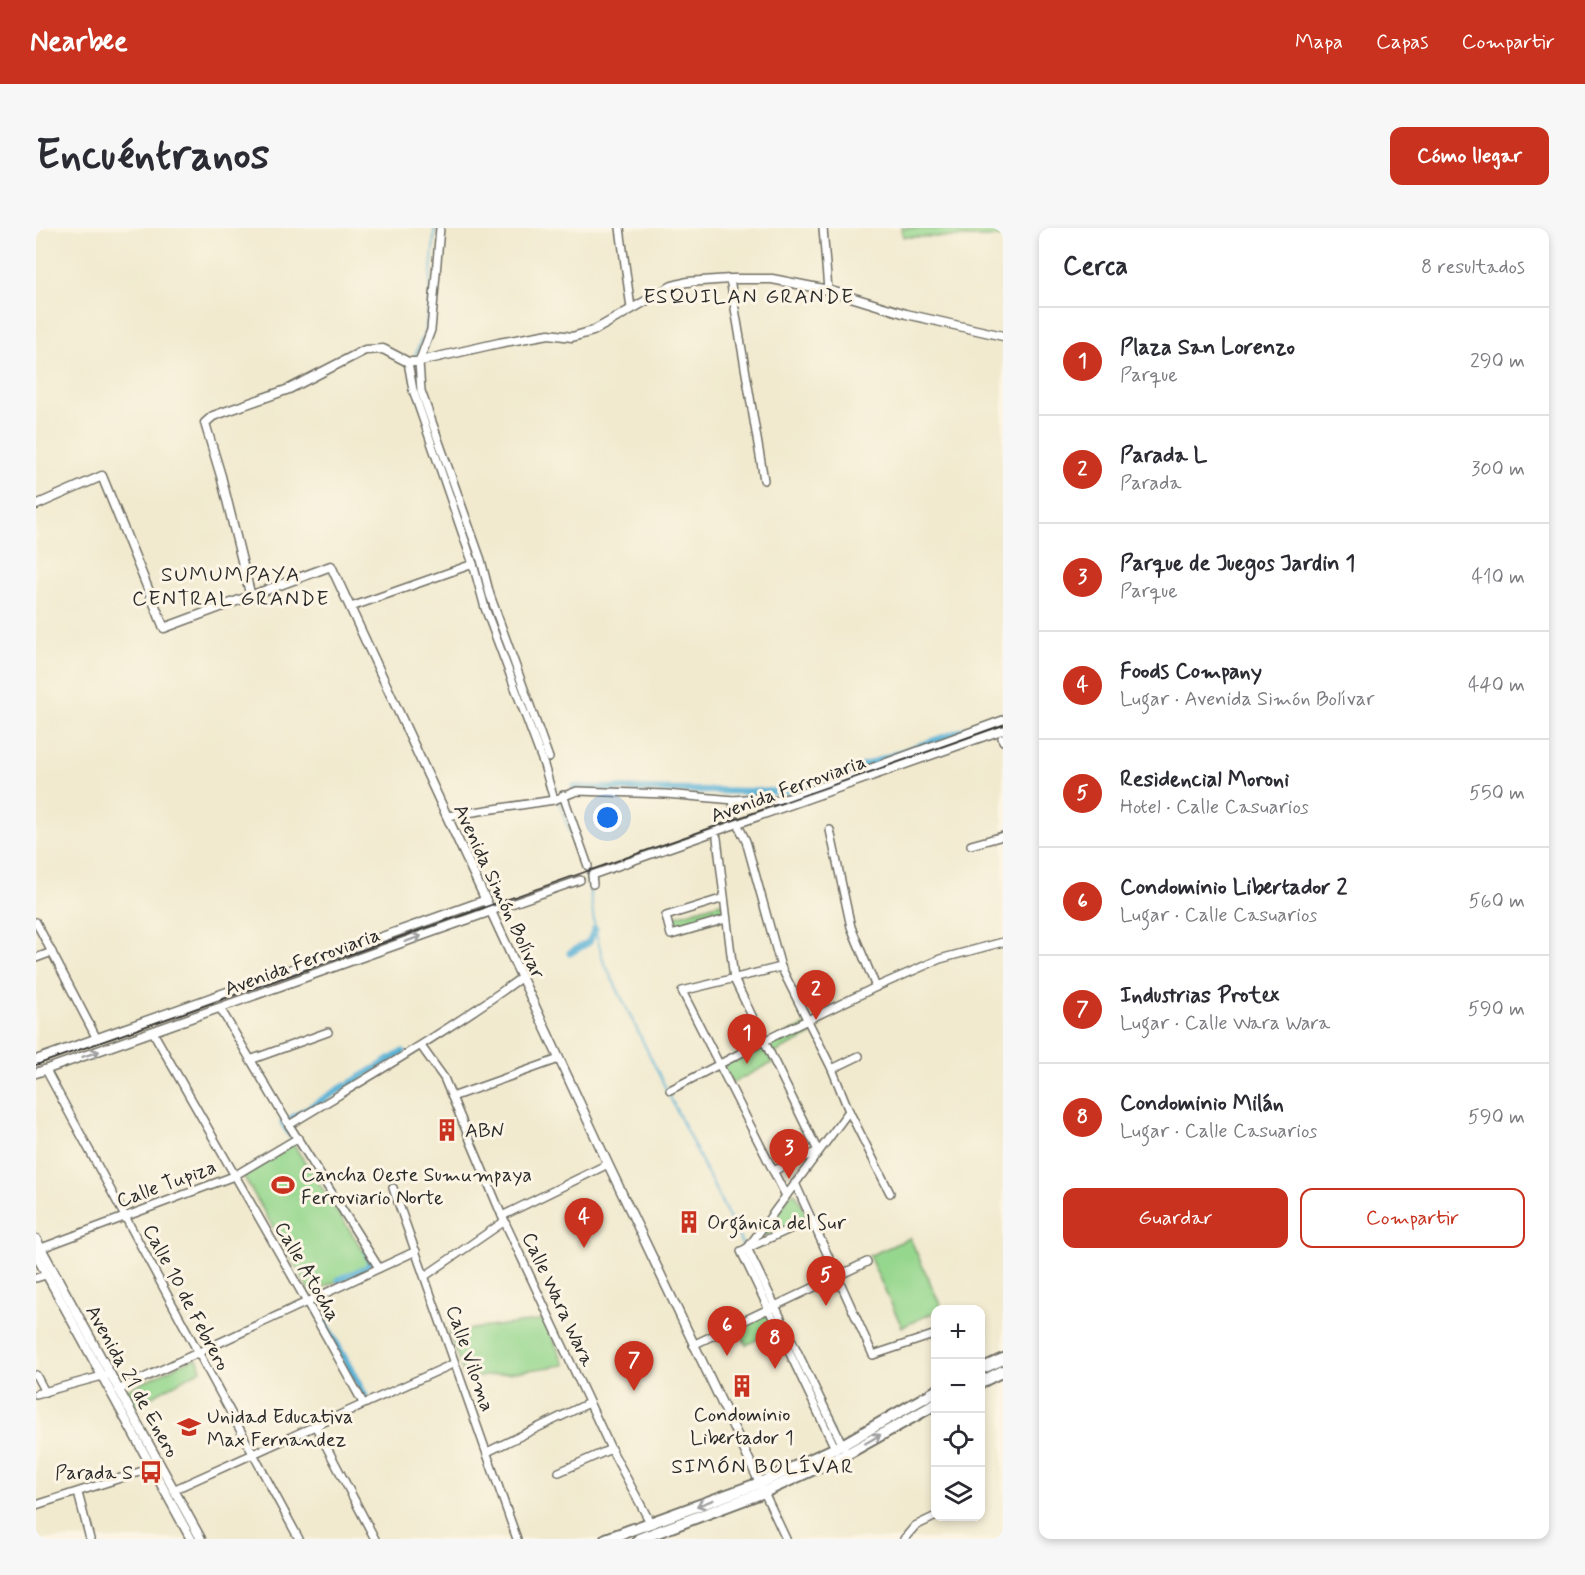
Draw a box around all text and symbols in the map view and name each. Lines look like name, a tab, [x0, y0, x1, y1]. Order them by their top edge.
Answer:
text: Nearbee	[30, 24, 128, 61]
text: Mapa	[1295, 28, 1343, 56]
text: Capas	[1376, 28, 1429, 56]
text: Compartir	[1462, 28, 1555, 56]
button: Cómo llegar	[1390, 127, 1549, 185]
text: Encuéntranos	[36, 129, 269, 184]
text: Cerca	[1063, 250, 1128, 284]
text: 8 resultados	[1421, 254, 1525, 281]
district label: ESQUILAN GRANDE	[643, 283, 855, 311]
text: Plaza San Lorenzo	[1120, 334, 1295, 362]
text: 1	[1078, 348, 1087, 375]
text: 290 m	[1470, 348, 1525, 375]
text: Parque	[1120, 362, 1178, 389]
text: Parada L	[1120, 442, 1207, 470]
text: 2	[1078, 456, 1087, 483]
text: 300 m	[1471, 456, 1525, 483]
text: Parada	[1120, 470, 1181, 497]
text: Parque de Juegos Jardin 1	[1120, 550, 1355, 578]
district label: SUMUMPAYA CENTRAL GRANDE	[132, 561, 330, 613]
text: 3	[1078, 564, 1087, 591]
text: 410 m	[1471, 564, 1525, 591]
text: Parque	[1120, 578, 1178, 605]
text: Foods Company	[1120, 658, 1262, 686]
text: 4	[1077, 672, 1088, 699]
text: 440 m	[1468, 672, 1525, 699]
text: Lugar · Avenida Simón Bolívar	[1120, 686, 1374, 713]
street label: Avenida Ferroviaria	[707, 749, 870, 830]
text: Residencial Moroni	[1120, 766, 1289, 794]
text: 5	[1077, 780, 1089, 807]
text: 550 m	[1469, 780, 1525, 807]
text: Hotel · Calle Casuarios	[1120, 794, 1309, 821]
street label: Avenida Simón Bolívar	[446, 800, 551, 984]
your location	[593, 803, 622, 832]
text: Condominio Libertador 2	[1120, 874, 1347, 902]
text: 6	[1077, 888, 1088, 915]
text: 560 m	[1469, 888, 1525, 915]
text: Lugar · Calle Casuarios	[1120, 902, 1317, 929]
street label: Avenida Ferroviaria	[221, 922, 384, 1003]
one-way arrow	[404, 933, 422, 944]
pin: 2	[796, 970, 836, 1020]
text: Industrias Protex	[1120, 982, 1279, 1010]
text: 7	[1076, 996, 1089, 1023]
text: 590 m	[1468, 996, 1525, 1023]
text: Lugar · Calle Wara Wara	[1120, 1010, 1330, 1037]
pin: 1	[728, 1014, 766, 1064]
one-way arrow	[81, 1047, 100, 1058]
text: Condominio Milán	[1120, 1090, 1284, 1118]
text: 8	[1077, 1104, 1088, 1131]
text: 590 m	[1468, 1104, 1525, 1131]
building icon: ABN	[434, 1117, 460, 1143]
place label: ABN	[465, 1118, 505, 1145]
text: Lugar · Calle Casuarios	[1120, 1118, 1317, 1145]
pin: 3	[770, 1130, 808, 1179]
street label: Calle Tupiza	[113, 1154, 220, 1215]
place label: Cancha Oeste Sumumpaya Ferroviario Norte	[301, 1162, 532, 1212]
sports icon: Cancha Oeste Sumumpaya Ferroviario Norte	[270, 1172, 296, 1198]
button: Guardar	[1063, 1188, 1288, 1248]
button: Compartir	[1300, 1188, 1525, 1248]
pin: 4	[564, 1198, 604, 1248]
building icon: Orgánica del Sur	[676, 1209, 702, 1235]
place label: Orgánica del Sur	[707, 1210, 847, 1239]
street label: Calle Atocha	[267, 1217, 346, 1327]
street label: Calle 10 de Febrero	[136, 1220, 236, 1376]
street label: Calle Wara Wara	[515, 1228, 601, 1372]
pin: 5	[806, 1256, 846, 1306]
street label: Avenida 21 de Enero	[78, 1300, 185, 1463]
street label: Calle Viloma	[439, 1302, 500, 1415]
map controls	[931, 1305, 985, 1521]
button: +	[931, 1305, 985, 1359]
pin: 6	[708, 1306, 746, 1356]
pin: 8	[756, 1320, 794, 1369]
pin: 7	[614, 1342, 654, 1391]
button: −	[931, 1359, 985, 1413]
building icon: Condominio Libertador 1	[729, 1373, 755, 1399]
place label: Condominio Libertador 1	[690, 1402, 794, 1452]
place label: Unidad Educativa Max Fernandez	[207, 1404, 353, 1454]
button: locate	[931, 1413, 985, 1467]
school or university icon: Unidad Educativa Max Fernandez	[176, 1414, 202, 1440]
one-way arrow	[864, 1433, 882, 1444]
district label: SIMÓN BOLÍVAR	[671, 1453, 855, 1481]
bus stop icon: Parada S	[138, 1459, 164, 1485]
place label: Parada S	[55, 1460, 133, 1487]
button: layers	[931, 1467, 985, 1521]
one-way arrow	[696, 1498, 715, 1509]

